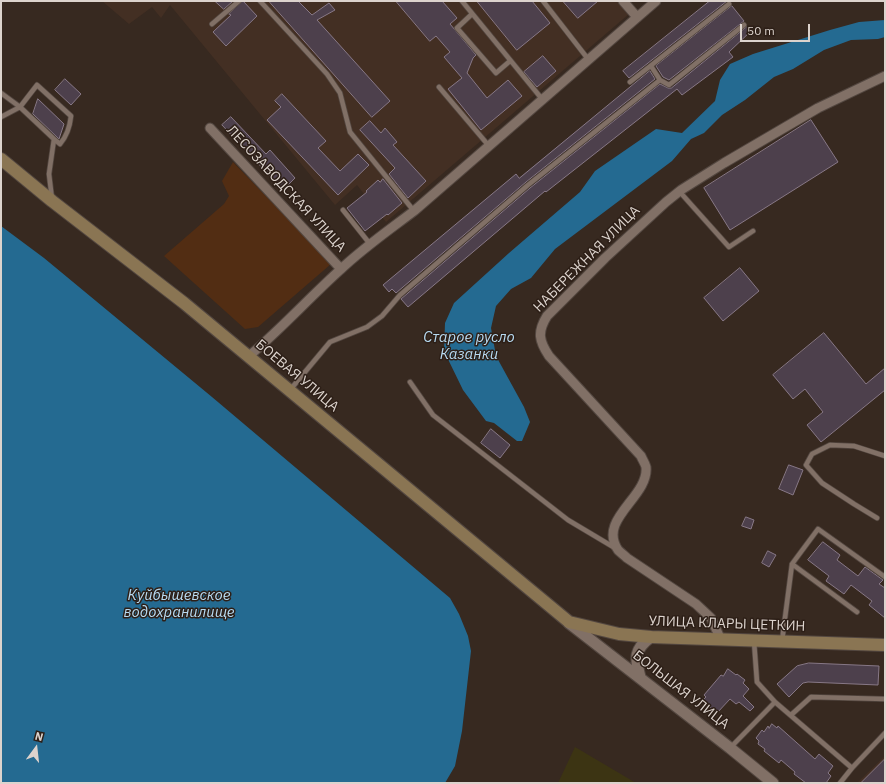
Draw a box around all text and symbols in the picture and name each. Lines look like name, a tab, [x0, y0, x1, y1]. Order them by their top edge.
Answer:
scale bar	[742, 16, 812, 42]
text: 50 m	[747, 23, 775, 38]
street label: ЛЕСОЗАВОДСКАЯ УЛИЦА	[223, 122, 349, 256]
street label: НАБЕРЕЖНАЯ УЛИЦА	[530, 202, 644, 316]
water label: Старое русло Казанки	[423, 329, 515, 364]
street label: БОЕВАЯ УЛИЦА	[252, 336, 342, 416]
water label: Куйбышевское водохранилище	[123, 587, 235, 622]
street label: УЛИЦА КЛАРЫ ЦЕТКИН	[648, 613, 806, 635]
street label: БОЛЬШАЯ УЛИЦА	[629, 647, 733, 733]
north arrow	[16, 728, 56, 768]
text: N	[33, 729, 45, 744]

